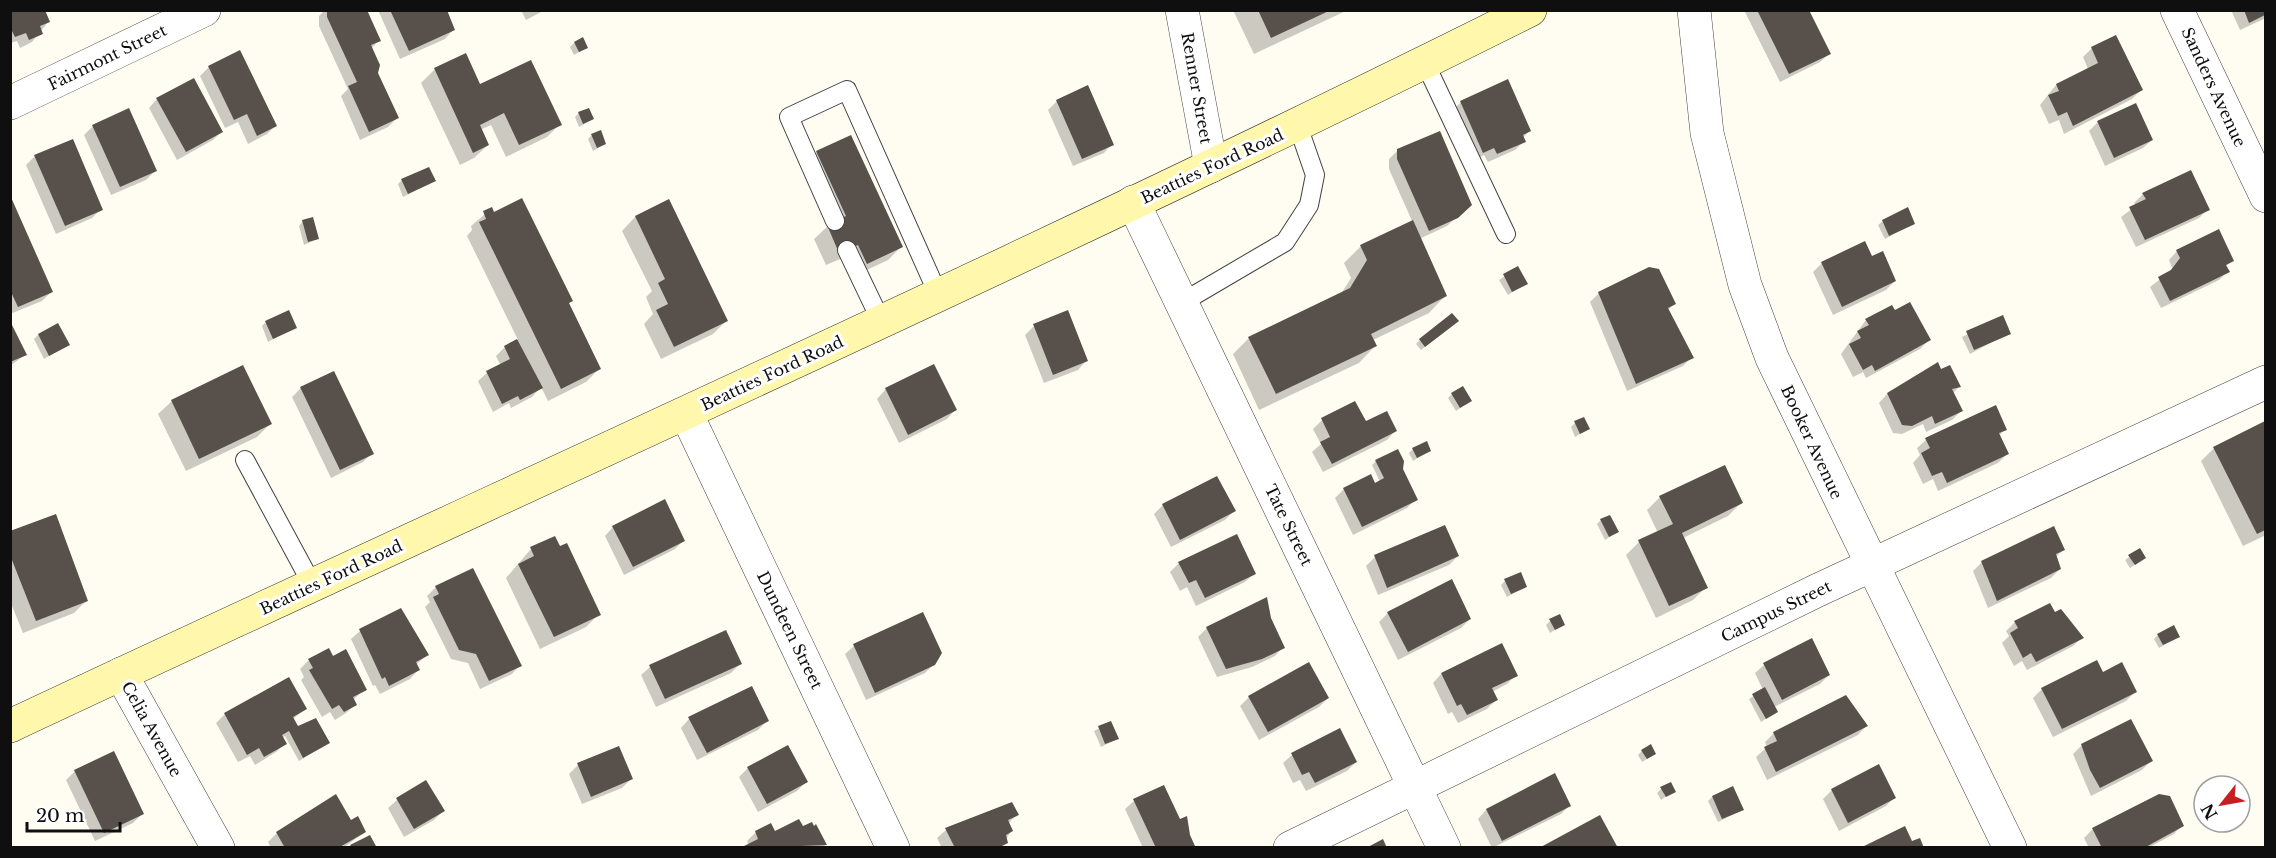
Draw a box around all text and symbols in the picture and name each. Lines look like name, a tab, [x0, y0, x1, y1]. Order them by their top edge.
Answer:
street label: Fairmont Street	[44, 20, 170, 94]
street label: Sanders Avenue	[2177, 24, 2251, 150]
street label: Renner Street	[1177, 31, 1217, 145]
street label: Beatties Ford Road	[1138, 124, 1287, 208]
street label: Beatties Ford Road	[698, 331, 847, 415]
street label: Booker Avenue	[1777, 382, 1847, 502]
street label: Tate Street	[1261, 481, 1317, 569]
street label: Beatties Ford Road	[257, 535, 406, 619]
street label: Dundeen Street	[753, 568, 827, 692]
street label: Campus Street	[1717, 576, 1835, 646]
street label: Celia Avenue	[118, 678, 186, 780]
north arrow	[2192, 774, 2252, 834]
scale bar	[27, 795, 120, 833]
text: N	[2197, 800, 2222, 823]
text: 20 m	[36, 805, 84, 827]

